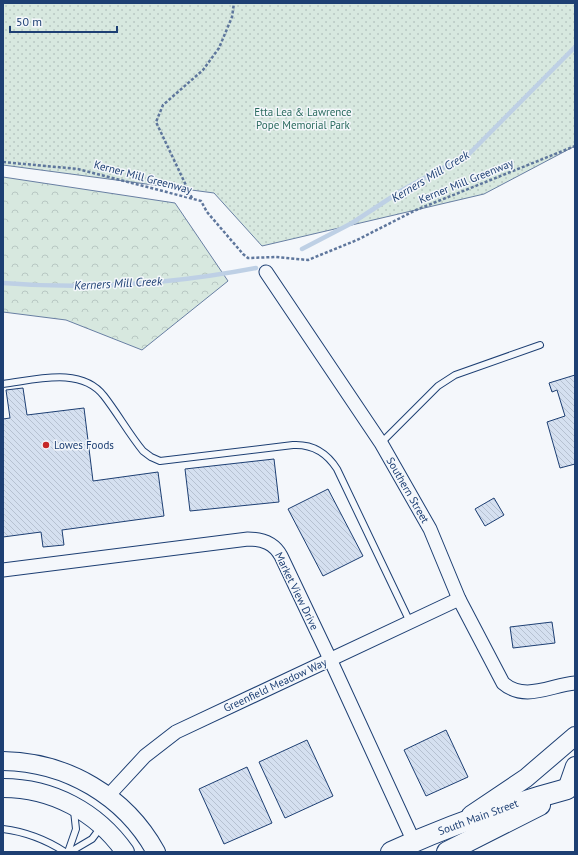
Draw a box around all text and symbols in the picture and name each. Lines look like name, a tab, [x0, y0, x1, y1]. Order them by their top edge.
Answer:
scale bar	[10, 8, 117, 34]
text: 50 m	[16, 14, 42, 29]
park label: Etta Lea & Lawrence Pope Memorial Park	[254, 105, 352, 132]
water label: Kerners Mill Creek	[388, 147, 472, 205]
street label: Kerner Mill Greenway	[417, 155, 516, 206]
street label: Kerner Mill Greenway	[92, 157, 194, 197]
water label: Kerners Mill Creek	[74, 273, 163, 293]
place label: Lowes Foods	[54, 438, 114, 452]
marker: Lowes Foods	[41, 440, 51, 450]
street label: Southern Street	[383, 455, 433, 526]
street label: Market View Drive	[272, 550, 322, 633]
street label: Greenfield Meadow Way	[221, 655, 330, 715]
street label: South Main Street	[436, 796, 520, 838]

